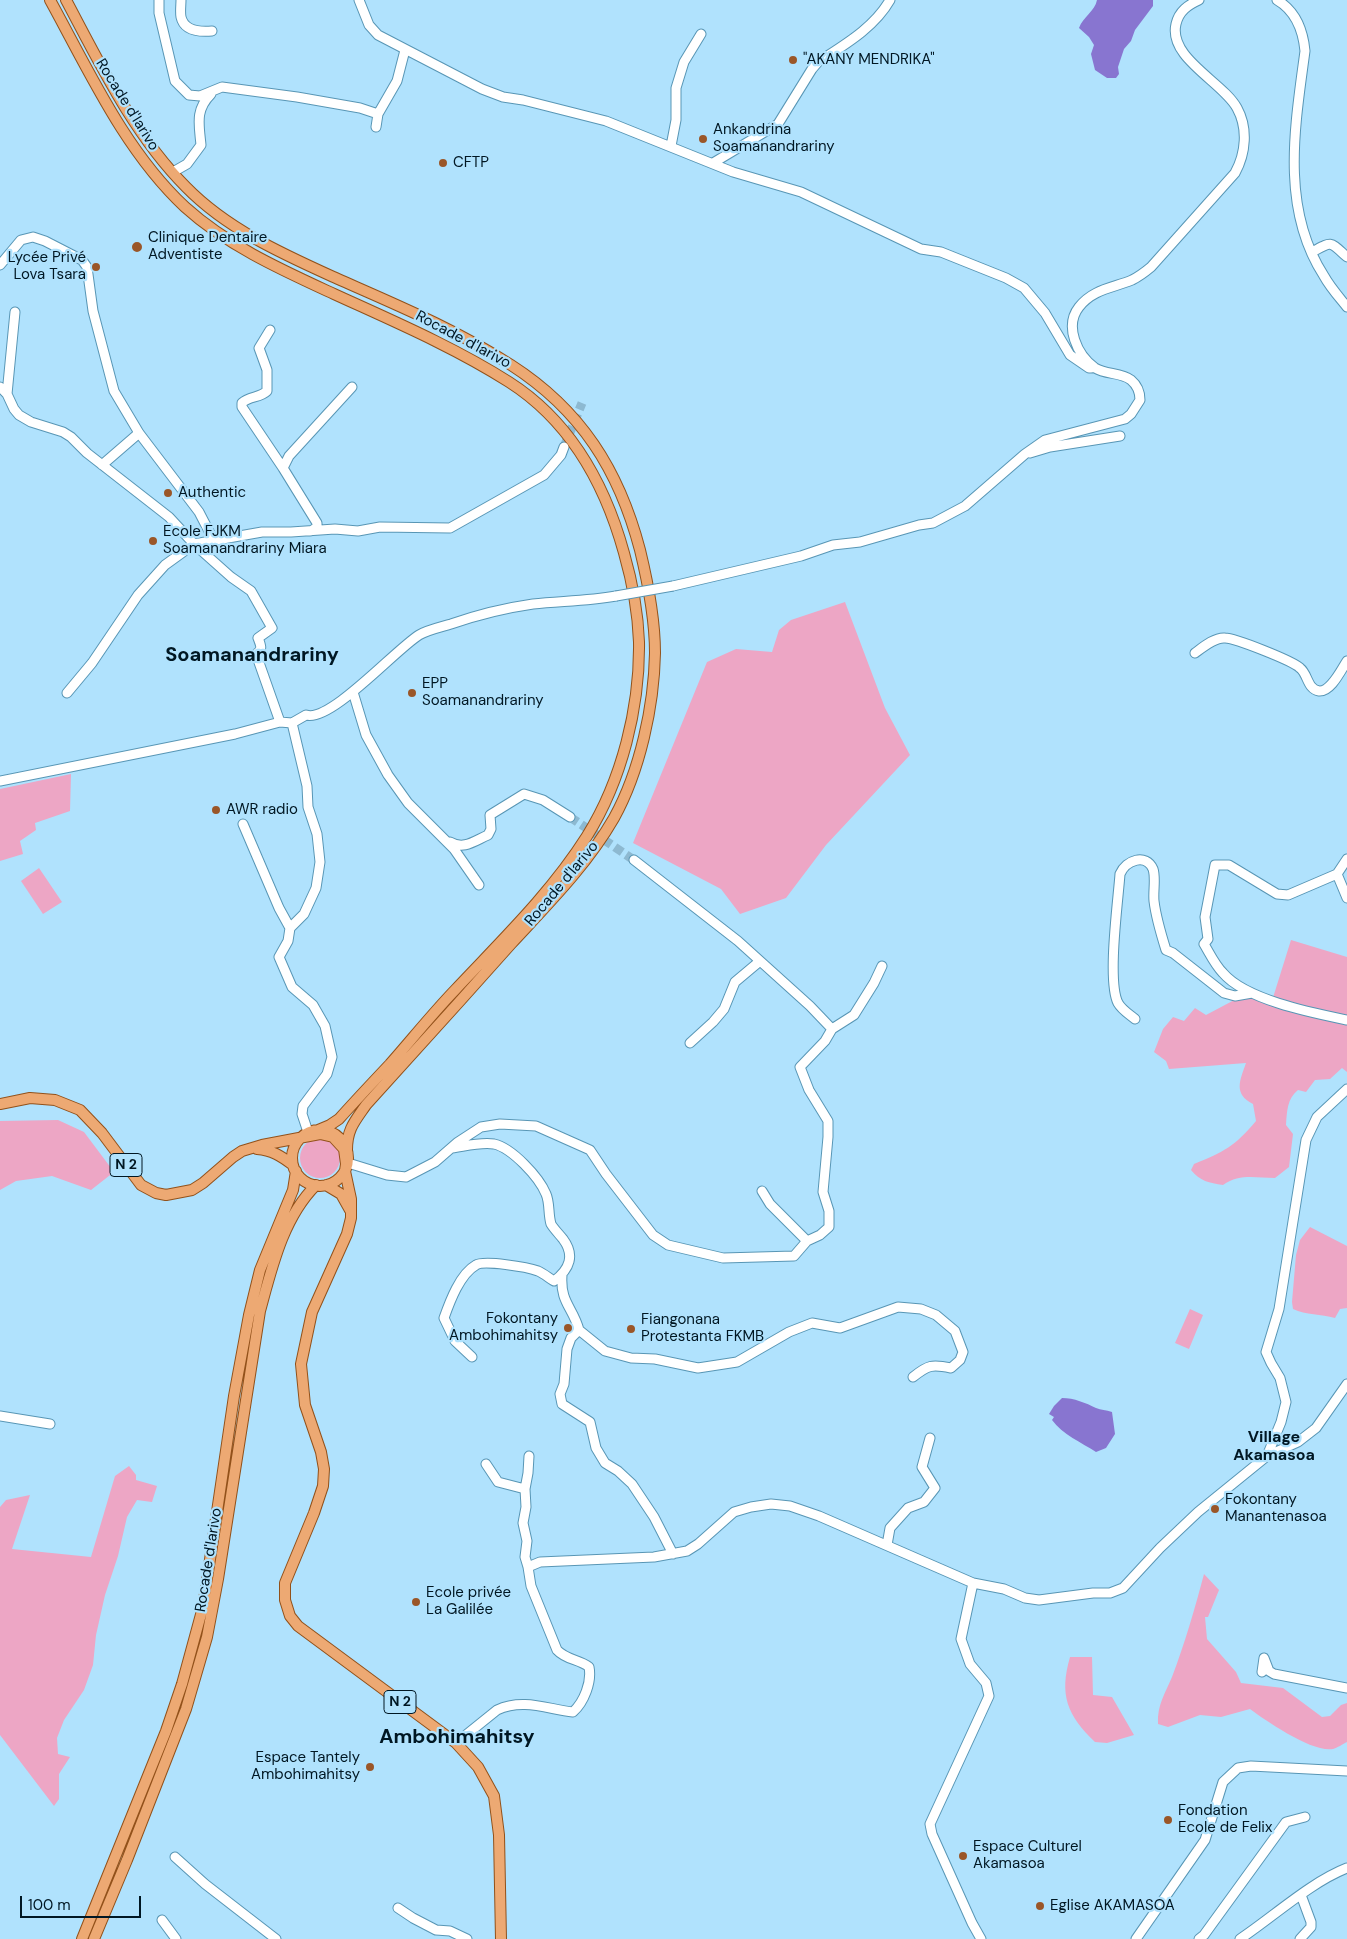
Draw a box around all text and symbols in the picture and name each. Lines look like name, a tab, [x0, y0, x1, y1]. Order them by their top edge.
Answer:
place label: "AKANY MENDRIKA"	[803, 51, 935, 69]
marker: "AKANY MENDRIKA"	[787, 54, 799, 66]
street label: Rocade d'Iarivo	[92, 56, 162, 154]
place label: Ankandrina Soamanandrariny	[713, 121, 835, 156]
marker: Ankandrina Soamanandrariny	[697, 133, 709, 145]
place label: CFTP	[453, 154, 489, 172]
marker: CFTP	[437, 157, 449, 169]
place label: Clinique Dentaire Adventiste	[148, 229, 267, 264]
marker: Clinique Dentaire Adventiste	[130, 240, 144, 254]
place label: Lycée Privé Lova Tsara	[8, 249, 86, 284]
marker: Lycée Privé Lova Tsara	[90, 261, 102, 273]
street label: Rocade d'Iarivo	[412, 307, 514, 373]
place label: Authentic	[178, 484, 246, 502]
marker: Authentic	[162, 487, 174, 499]
place label: Ecole FJKM Soamanandrariny Miara	[163, 523, 327, 558]
marker: Ecole FJKM Soamanandrariny Miara	[147, 535, 159, 547]
district label: Soamanandrariny	[165, 644, 339, 668]
place label: EPP Soamanandrariny	[422, 675, 544, 710]
marker: EPP Soamanandrariny	[406, 687, 418, 699]
place label: AWR radio	[226, 801, 298, 819]
marker: AWR radio	[210, 804, 222, 816]
street label: Rocade d'Iarivo	[521, 838, 603, 930]
road number: N 2	[110, 1154, 142, 1176]
place label: Fokontany Ambohimahitsy	[449, 1310, 558, 1345]
place label: Fiangonana Protestanta FKMB	[641, 1311, 764, 1346]
marker: Fokontany Ambohimahitsy	[562, 1322, 574, 1334]
marker: Fiangonana Protestanta FKMB	[625, 1323, 637, 1335]
district label: Village Akamasoa	[1233, 1428, 1315, 1466]
place label: Fokontany Manantenasoa	[1225, 1491, 1327, 1526]
marker: Fokontany Manantenasoa	[1209, 1503, 1221, 1515]
street label: Rocade d'Iarivo	[192, 1507, 226, 1613]
place label: Ecole privée La Galilée	[426, 1584, 511, 1619]
marker: Ecole privée La Galilée	[410, 1596, 422, 1608]
road number: N 2	[384, 1690, 416, 1714]
district label: Ambohimahitsy	[379, 1726, 535, 1750]
place label: Espace Tantely Ambohimahitsy	[251, 1749, 360, 1784]
marker: Espace Tantely Ambohimahitsy	[364, 1761, 376, 1773]
place label: Fondation Ecole de Felix	[1178, 1802, 1272, 1837]
marker: Fondation Ecole de Felix	[1162, 1814, 1174, 1826]
place label: Espace Culturel Akamasoa	[973, 1838, 1082, 1873]
marker: Espace Culturel Akamasoa	[957, 1850, 969, 1862]
scale bar	[22, 1886, 144, 1918]
text: 100 m	[28, 1895, 71, 1915]
place label: Eglise AKAMASOA	[1050, 1897, 1175, 1915]
marker: Eglise AKAMASOA	[1034, 1900, 1046, 1912]

